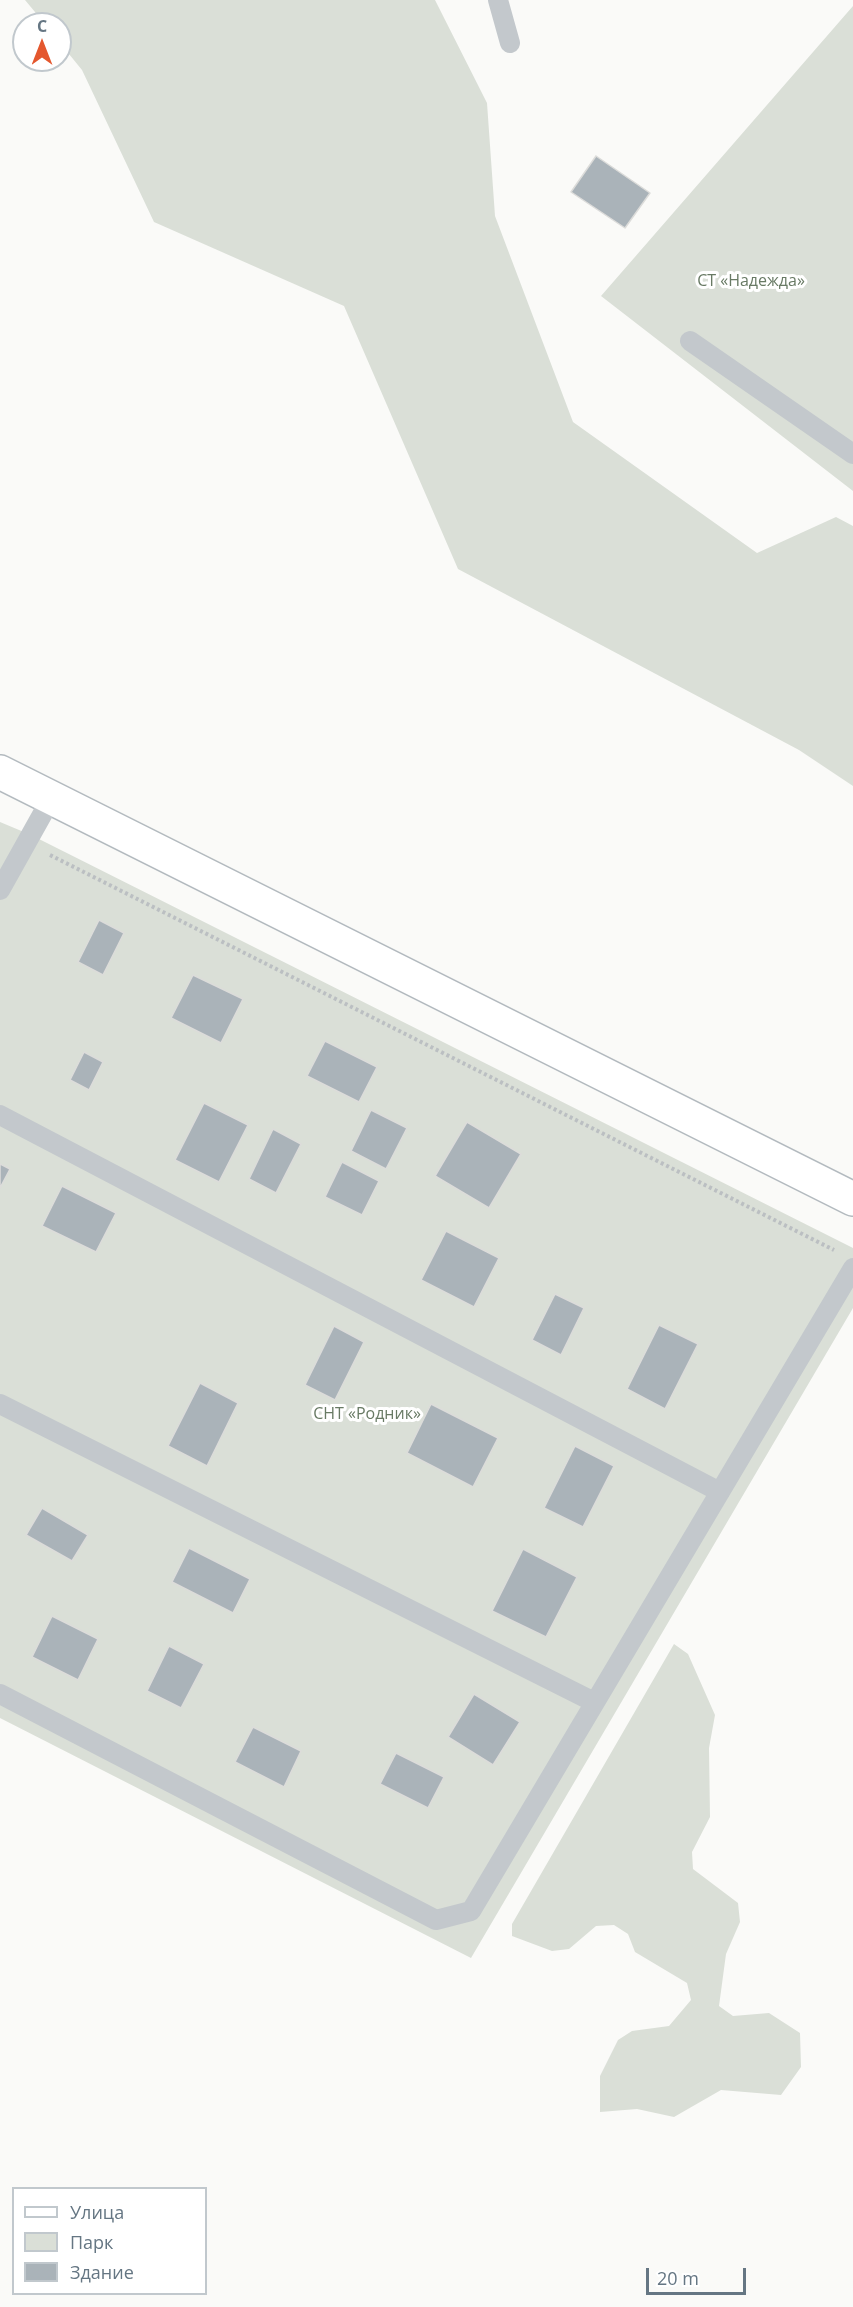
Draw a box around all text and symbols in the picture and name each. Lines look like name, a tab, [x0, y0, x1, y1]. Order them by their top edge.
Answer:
north arrow	[12, 12, 72, 72]
text: С	[37, 15, 47, 37]
park label: СТ «Надежда»	[697, 271, 805, 291]
park label: СНТ «Родник»	[313, 1404, 421, 1424]
legend	[12, 2187, 207, 2295]
text: Улица	[70, 2200, 124, 2224]
text: Парк	[70, 2230, 113, 2254]
scale bar	[649, 2256, 750, 2294]
text: Здание	[70, 2260, 134, 2284]
text: 20 m	[657, 2266, 699, 2290]

